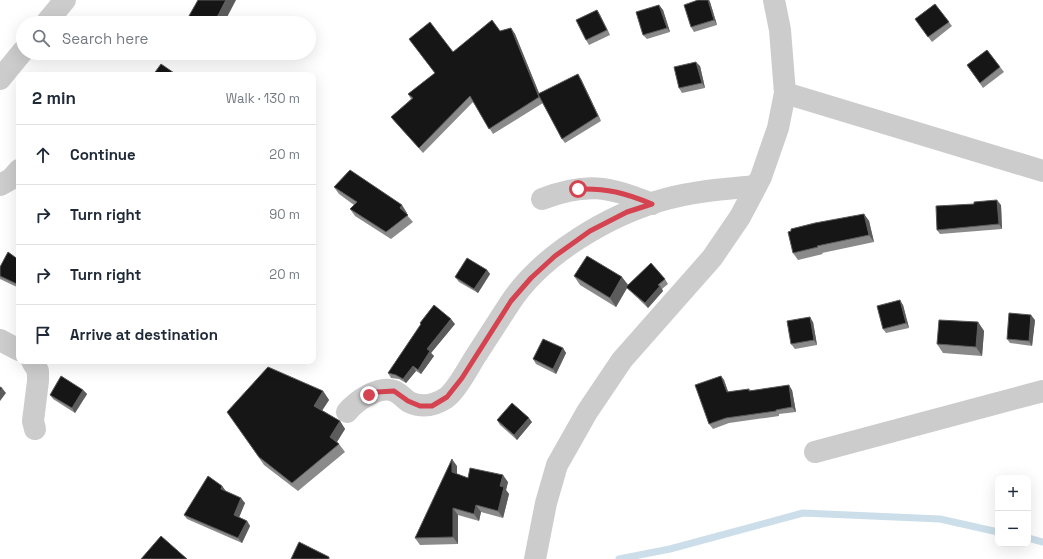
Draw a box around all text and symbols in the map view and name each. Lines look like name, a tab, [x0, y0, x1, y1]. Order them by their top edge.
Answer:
search box	[16, 16, 316, 60]
icon: search	[30, 27, 52, 49]
text: Search here	[62, 29, 148, 48]
text: 2 min	[32, 87, 76, 109]
text: Walk · 130 m	[226, 90, 300, 107]
icon: ahead	[32, 144, 54, 166]
text: Continue	[70, 145, 136, 164]
text: 20 m	[269, 146, 300, 163]
route start	[569, 180, 587, 198]
icon: right	[32, 204, 54, 226]
text: Turn right	[70, 205, 141, 224]
text: 90 m	[269, 206, 300, 223]
icon: right	[32, 264, 54, 286]
text: Turn right	[70, 265, 141, 284]
text: 20 m	[269, 266, 300, 283]
icon: arrive	[32, 324, 54, 346]
text: Arrive at destination	[70, 325, 218, 344]
route end	[360, 386, 378, 404]
map controls	[995, 475, 1031, 547]
button: +	[995, 475, 1031, 511]
button: −	[995, 511, 1031, 547]

